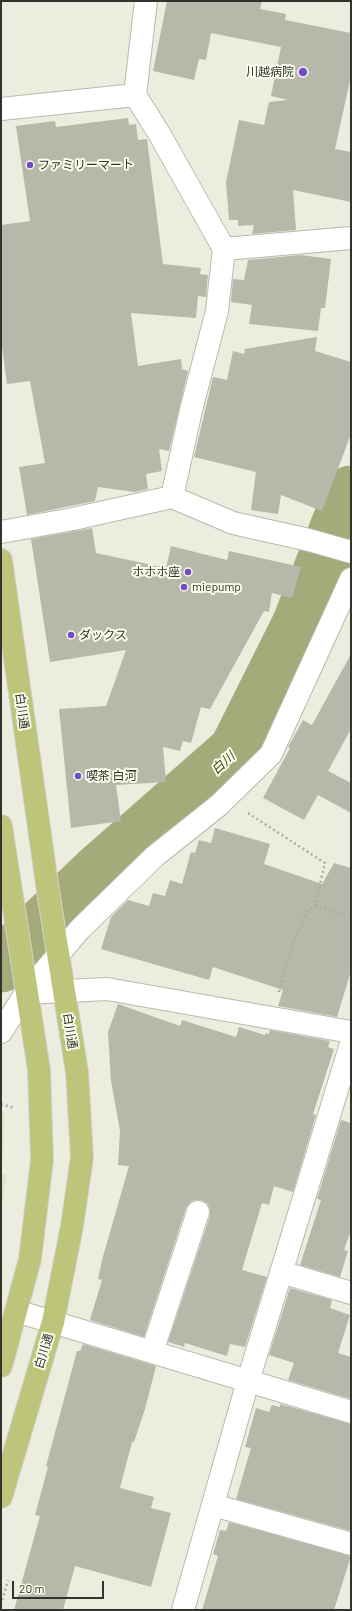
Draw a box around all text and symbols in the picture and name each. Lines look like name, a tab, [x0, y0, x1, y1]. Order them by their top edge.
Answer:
place label: 川越病院	[246, 65, 294, 79]
marker: 川越病院	[297, 66, 309, 78]
place label: ファミリーマート	[38, 158, 134, 172]
marker: ファミリーマート	[25, 160, 35, 170]
place label: ホホホ座	[132, 565, 180, 579]
marker: ホホホ座	[183, 567, 193, 577]
place label: miepump	[192, 580, 241, 594]
marker: miepump	[179, 582, 189, 592]
place label: ダックス	[79, 628, 127, 642]
marker: ダックス	[66, 630, 76, 640]
street label: 白川通	[12, 692, 32, 730]
water label: 白川	[208, 749, 238, 777]
place label: 喫茶 白河	[86, 769, 136, 783]
marker: 喫茶 白河	[73, 771, 83, 781]
street label: 白川通	[60, 1012, 80, 1050]
street label: 白川通	[32, 1332, 56, 1370]
scale bar	[14, 1573, 106, 1599]
text: 20 m	[19, 1581, 45, 1595]

